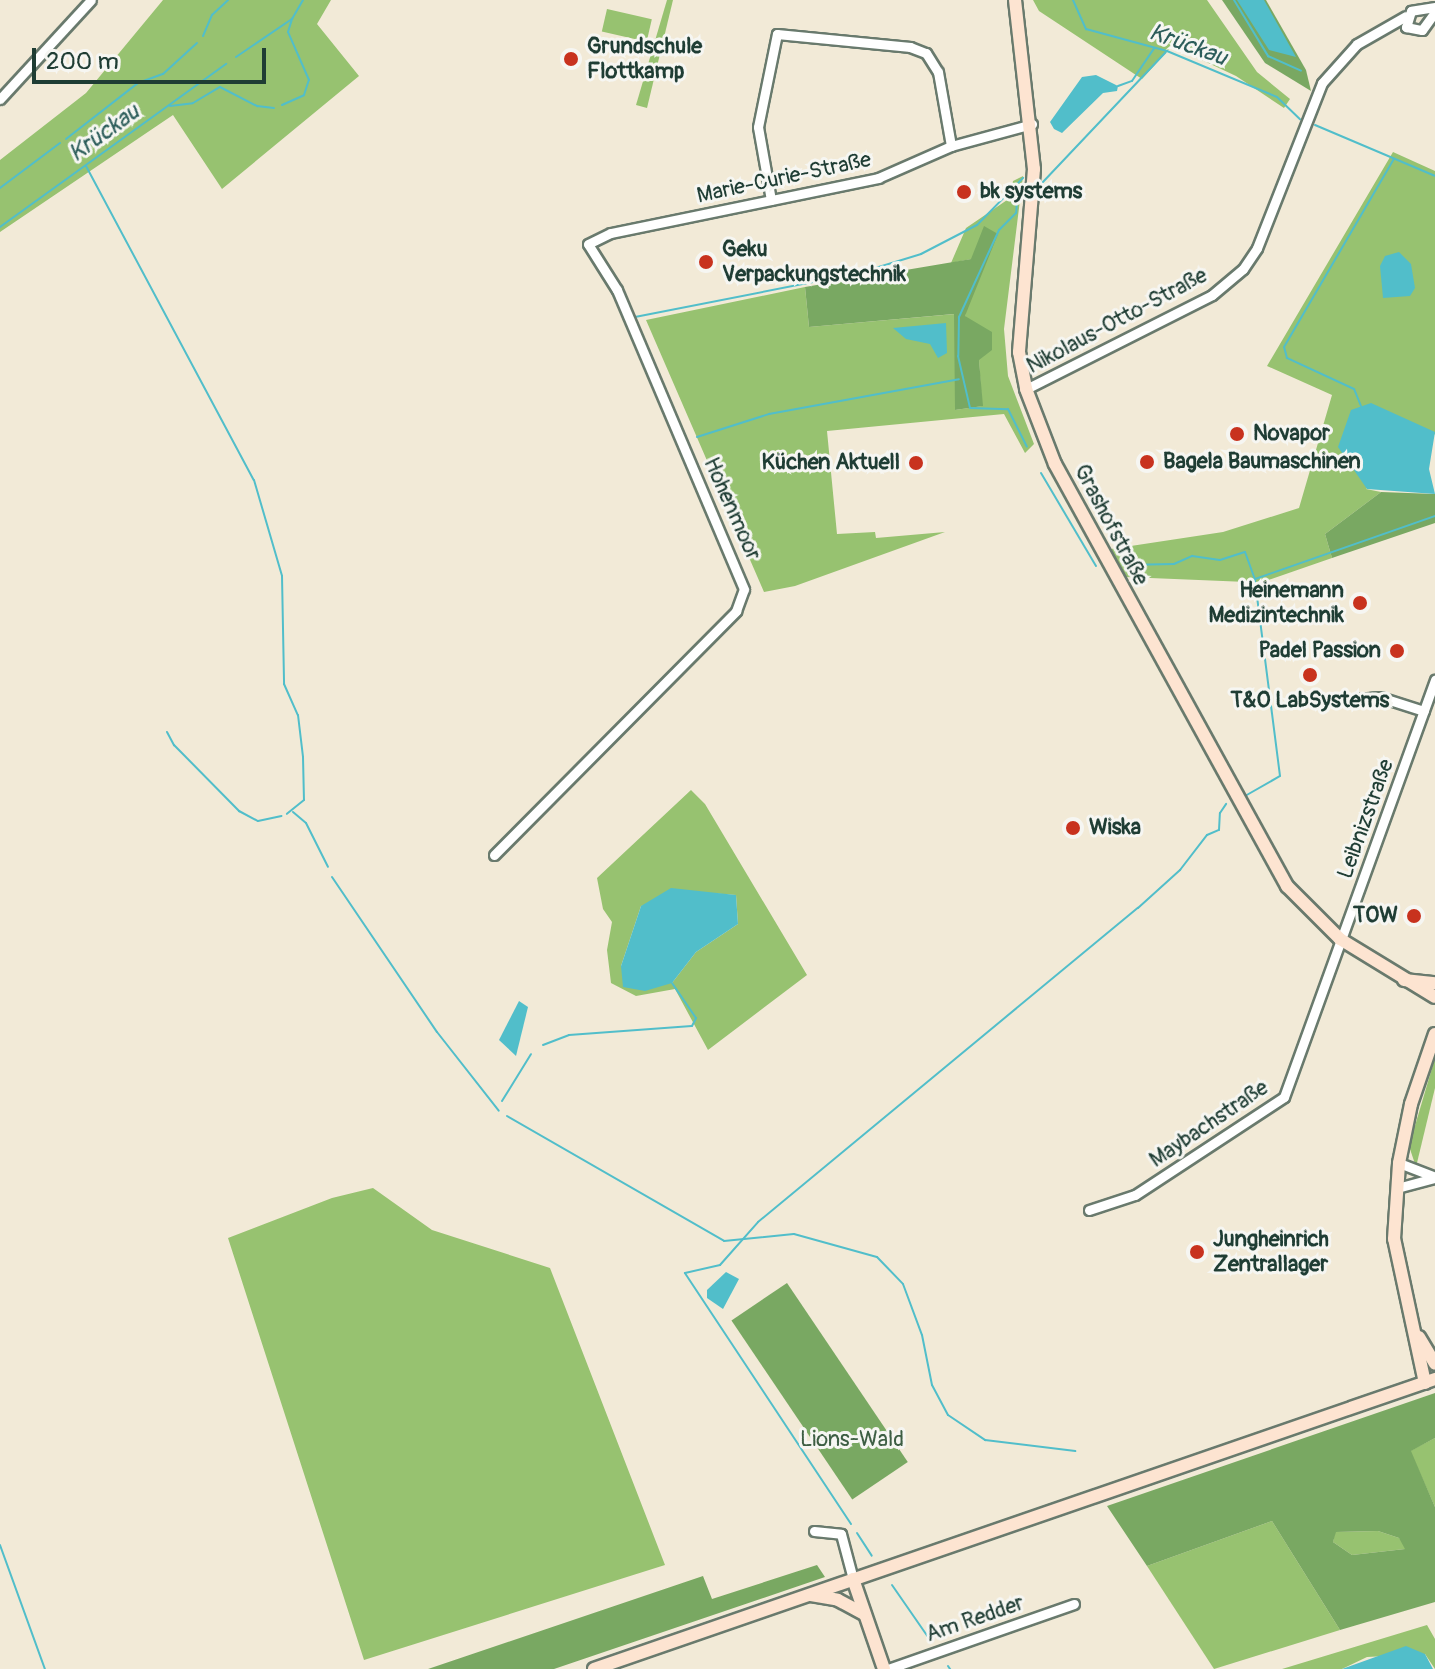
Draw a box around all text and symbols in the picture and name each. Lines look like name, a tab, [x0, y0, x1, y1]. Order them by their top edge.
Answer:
water label: Krückau	[1145, 18, 1231, 72]
scale bar	[36, 32, 270, 82]
place label: Grundschule Flottkamp	[587, 33, 702, 84]
text: 200 m	[46, 47, 119, 76]
marker: Grundschule Flottkamp	[562, 50, 580, 68]
water label: Krückau	[63, 98, 145, 168]
street label: Marie-Curie-Straße	[695, 147, 873, 209]
place label: bk systems	[980, 179, 1082, 205]
marker: bk systems	[955, 183, 973, 201]
place label: Geku Verpackungstechnik	[722, 236, 906, 288]
marker: Geku Verpackungstechnik	[697, 253, 715, 271]
street label: Nikolaus-Otto-Straße	[1022, 262, 1212, 380]
place label: Novapor	[1253, 421, 1330, 447]
marker: Novapor	[1228, 425, 1246, 443]
place label: Bagela Baumaschinen	[1163, 449, 1361, 475]
place label: Küchen Aktuell	[762, 450, 900, 476]
street label: Hohenmoor	[698, 453, 766, 565]
marker: Bagela Baumaschinen	[1138, 453, 1156, 471]
marker: Küchen Aktuell	[907, 454, 925, 472]
street label: Grashofstraße	[1068, 460, 1154, 590]
place label: Heinemann Medizintechnik	[1208, 577, 1344, 628]
marker: Heinemann Medizintechnik	[1351, 594, 1369, 612]
place label: Padel Passion	[1259, 638, 1381, 664]
marker: Padel Passion	[1388, 642, 1406, 660]
marker: T&O LabSystems	[1301, 666, 1319, 684]
place label: T&O LabSystems	[1231, 688, 1389, 714]
street label: Leibnizstraße	[1332, 756, 1400, 882]
place label: Wiska	[1089, 815, 1141, 841]
marker: Wiska	[1064, 819, 1082, 837]
place label: TOW	[1353, 903, 1398, 929]
marker: TOW	[1405, 907, 1423, 925]
street label: Maybachstraße	[1145, 1075, 1273, 1173]
place label: Jungheinrich Zentrallager	[1213, 1226, 1329, 1278]
marker: Jungheinrich Zentrallager	[1188, 1243, 1206, 1261]
park label: Lions-Wald	[800, 1427, 904, 1453]
street label: Am Redder	[922, 1590, 1028, 1648]

